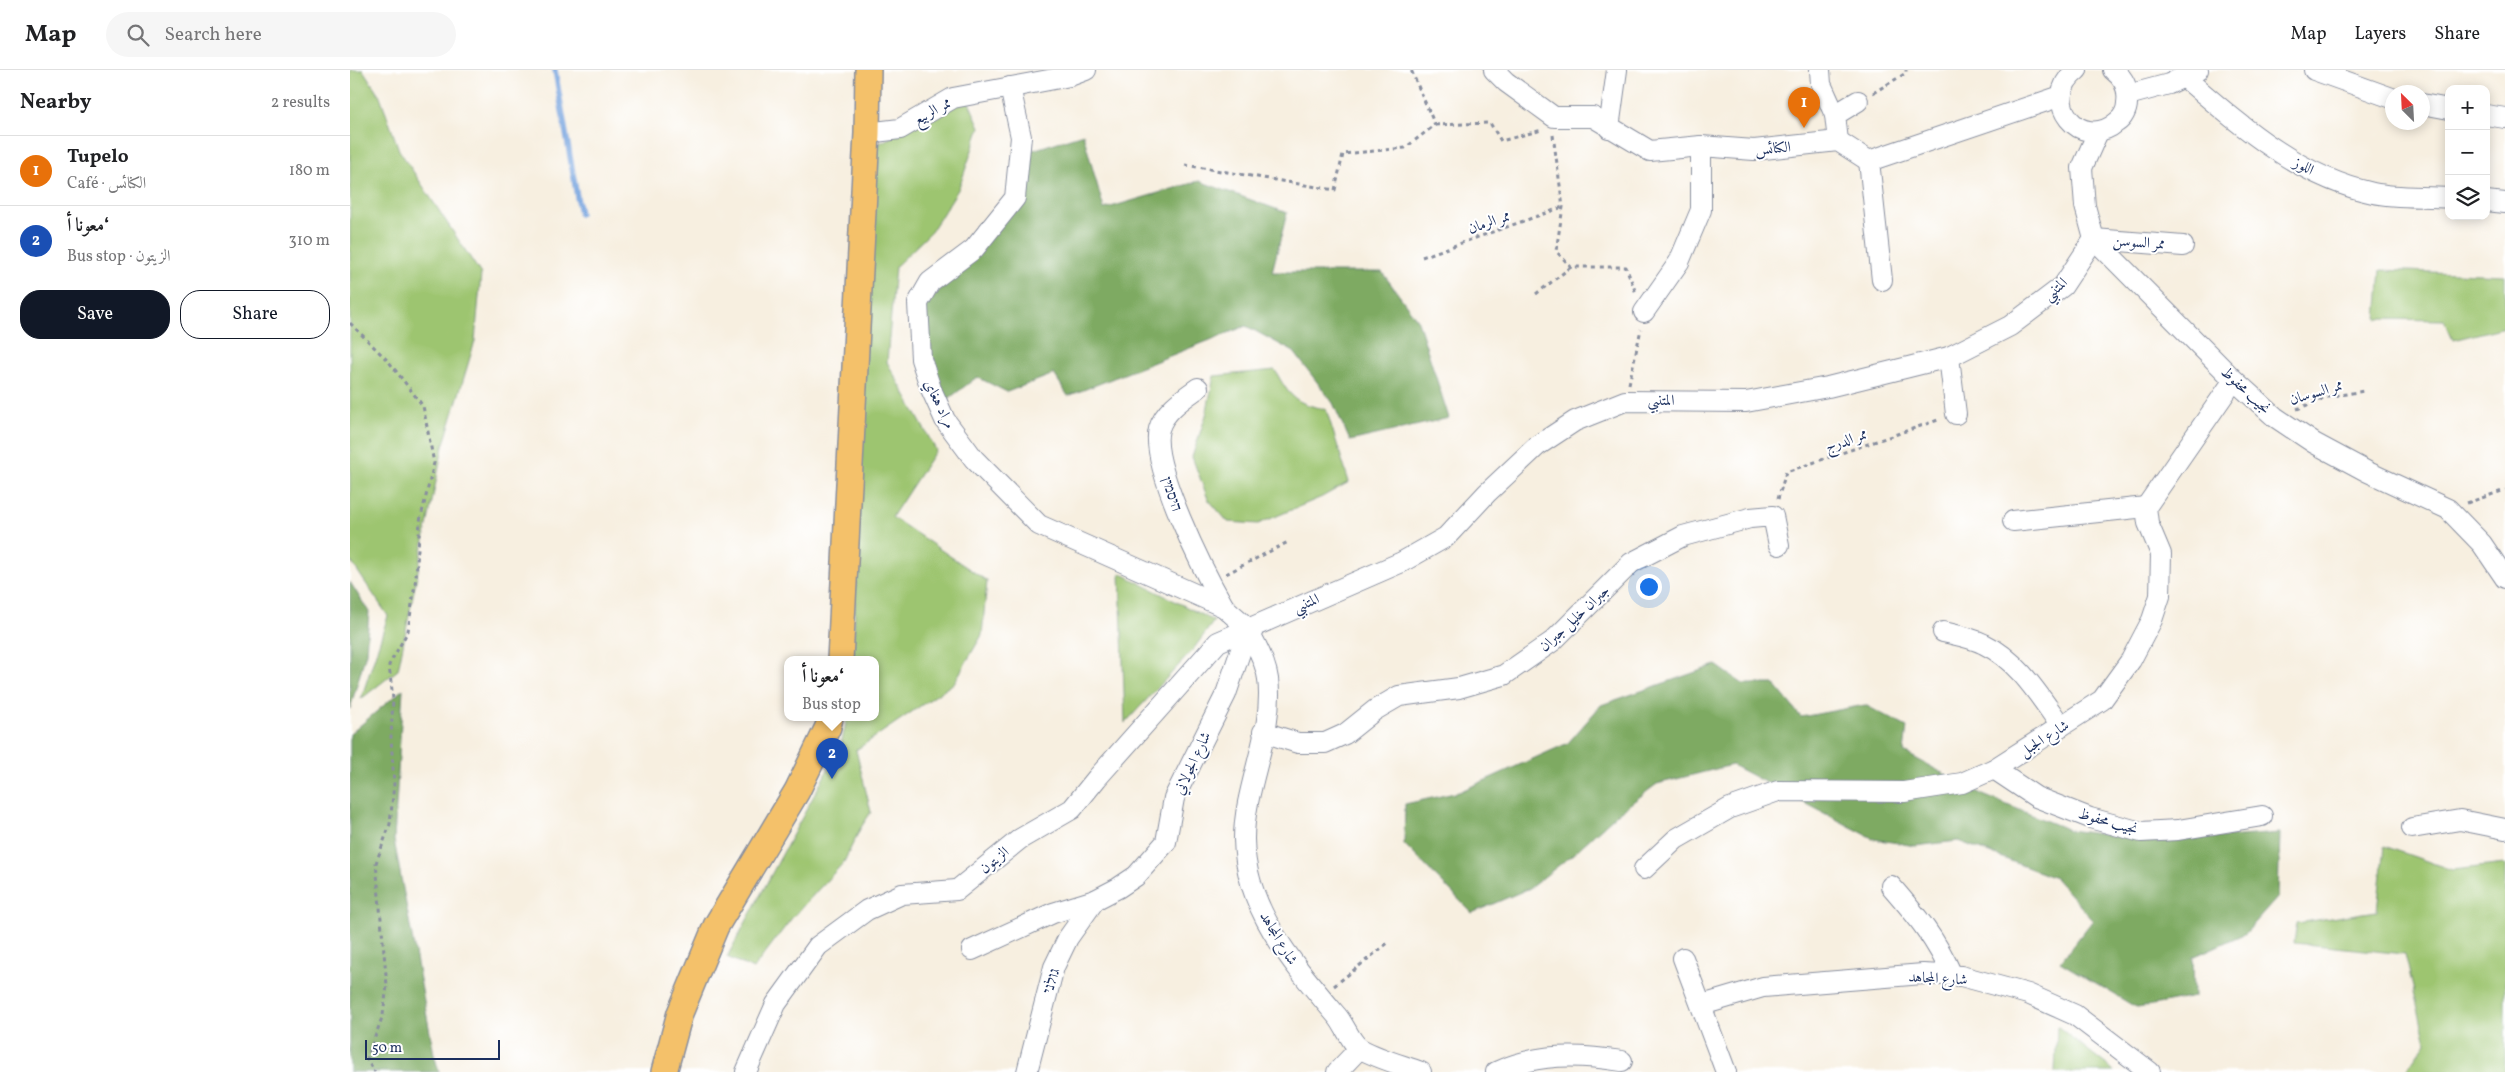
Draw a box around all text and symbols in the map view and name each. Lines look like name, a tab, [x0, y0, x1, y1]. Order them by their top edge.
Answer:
search box	[106, 12, 456, 57]
text: Map	[25, 18, 76, 52]
icon: search	[124, 21, 152, 49]
text: Search here	[164, 22, 262, 48]
text: Map	[2290, 22, 2326, 47]
text: Layers	[2354, 22, 2406, 47]
text: Share	[2434, 22, 2480, 47]
north arrow	[2385, 85, 2430, 130]
map controls	[2445, 85, 2490, 220]
button: +	[2445, 85, 2490, 130]
pin: 1	[1788, 87, 1820, 128]
text: Nearby	[20, 88, 91, 117]
text: 2 results	[271, 92, 330, 114]
street label: ممر الربيع	[910, 93, 957, 133]
button: −	[2445, 130, 2490, 175]
street label: الكنائس	[1754, 137, 1792, 162]
text: Tupelo	[67, 144, 129, 170]
street label: اللوز	[2288, 152, 2317, 181]
text: 1	[33, 160, 39, 182]
text: 180 m	[289, 160, 330, 182]
text: Café · الكنائس	[67, 173, 146, 195]
button: layers	[2445, 175, 2490, 220]
street label: ممر الرمان	[1465, 206, 1514, 240]
text: معونا أ‘	[67, 213, 109, 239]
text: 2	[32, 230, 40, 252]
text: 310 m	[289, 230, 330, 252]
street label: ممر السوسن	[2112, 231, 2166, 256]
text: Bus stop · الزيتون	[67, 246, 171, 268]
street label: المتنبي	[2039, 273, 2074, 308]
button: Save	[20, 290, 170, 339]
button: Share	[180, 290, 330, 339]
street label: نجيب محفوظ	[2215, 362, 2275, 420]
street label: ممر السوسان	[2287, 375, 2346, 412]
street label: مراد هغاي	[918, 376, 960, 433]
street label: المتنبي	[1648, 391, 1674, 414]
street label: ممر الدرج	[1822, 424, 1871, 459]
street label: היסמין	[1155, 474, 1186, 515]
your location	[1636, 574, 1662, 600]
street label: جبران خليل جبران	[1535, 581, 1615, 657]
street label: المتنبي	[1290, 589, 1324, 621]
popup	[784, 656, 879, 721]
text: معونا أ‘	[802, 664, 844, 690]
text: Bus stop	[802, 694, 861, 716]
street label: شارع الجبل	[2016, 716, 2074, 764]
street label: شارع الجولاني	[1170, 729, 1218, 799]
pin: 2	[816, 738, 848, 779]
street label: نجيب محفوظ	[2075, 804, 2140, 841]
street label: الزيتون	[976, 843, 1014, 880]
street label: شارع المجاهد	[1253, 908, 1302, 970]
street label: גולני	[1039, 966, 1066, 997]
street label: شارع المجاهد	[1908, 967, 1968, 993]
scale bar	[365, 1037, 500, 1060]
text: 50 m	[372, 1039, 402, 1058]

